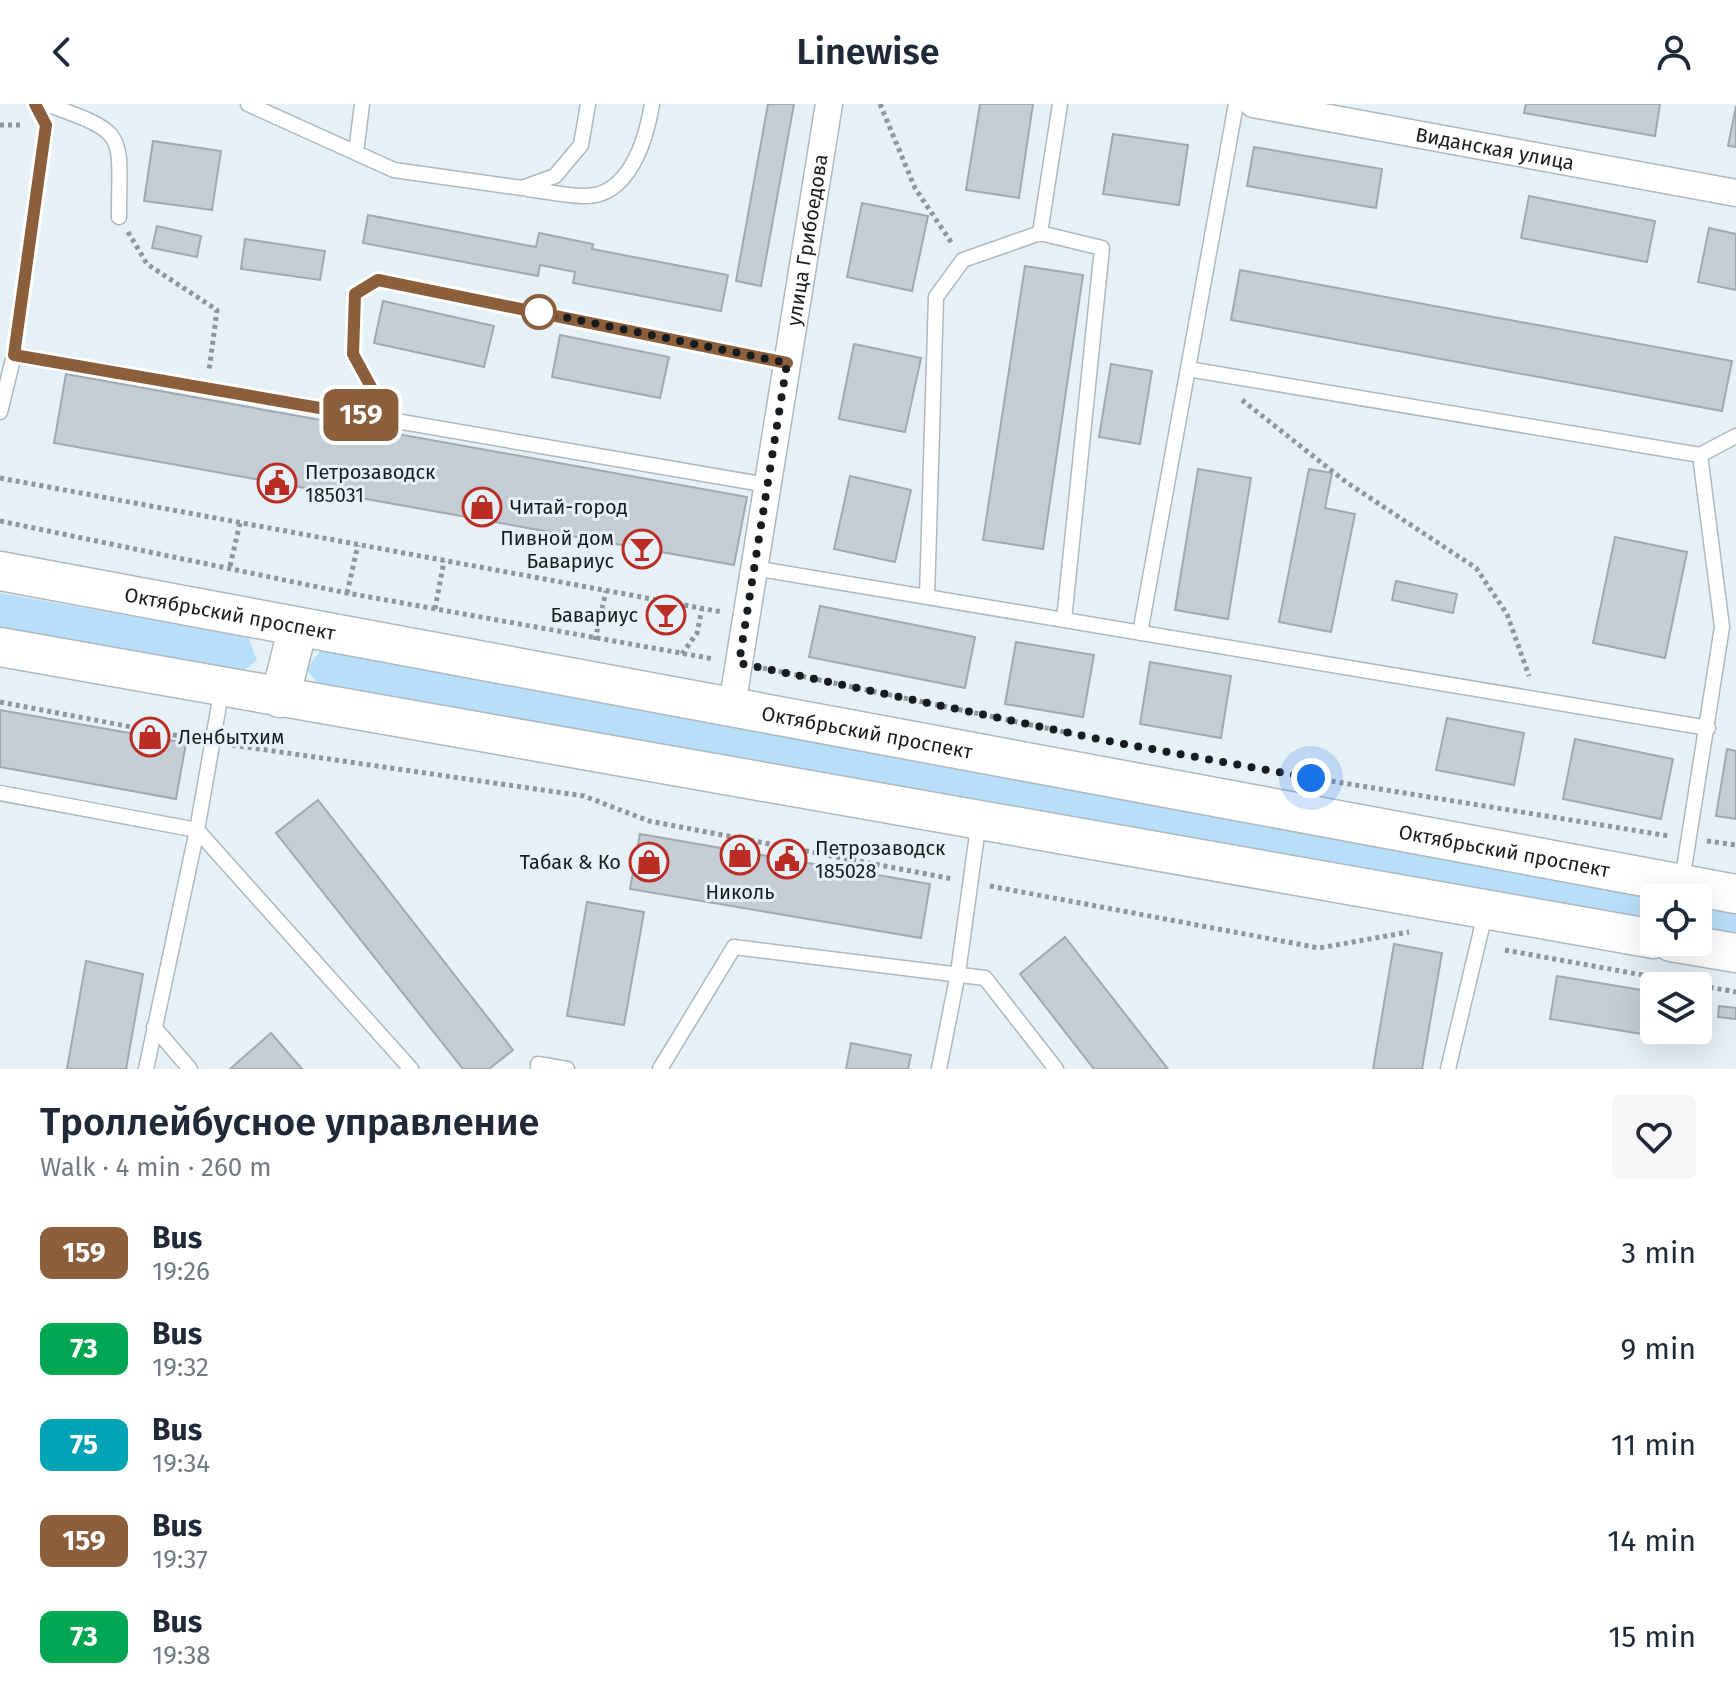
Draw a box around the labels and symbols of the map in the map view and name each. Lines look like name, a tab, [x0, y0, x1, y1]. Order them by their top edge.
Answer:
street label: Виданская улица	[1414, 122, 1576, 175]
street label: улица Грибоедова	[781, 152, 833, 328]
unlabelled marker	[522, 295, 556, 329]
line badge: 159	[315, 389, 407, 441]
place label: Петрозаводск 185031	[305, 460, 436, 507]
public building icon: Петрозаводск 185031	[256, 462, 298, 504]
shop icon: Читай-город	[461, 486, 503, 528]
place label: Читай-город	[510, 495, 628, 519]
place label: Пивной дом Бавариус	[500, 526, 614, 573]
bar icon: Пивной дом Бавариус	[621, 528, 663, 570]
street label: Октябрьский проспект	[123, 582, 338, 645]
bar icon: Бавариус	[645, 594, 687, 636]
place label: Бавариус	[550, 603, 638, 627]
street label: Октябрьский проспект	[760, 701, 975, 764]
shop icon: Ленбытхим	[129, 716, 171, 758]
place label: Ленбытхим	[178, 725, 284, 749]
your location	[1291, 758, 1331, 798]
street label: Октябрьский проспект	[1397, 819, 1613, 882]
shop icon: Николь	[719, 834, 761, 876]
place label: Петрозаводск 185028	[815, 836, 946, 883]
public building icon: Петрозаводск 185028	[766, 838, 808, 880]
shop icon: Табак & Ко	[628, 841, 670, 883]
place label: Табак & Ко	[520, 850, 621, 874]
place label: Николь	[705, 880, 775, 904]

